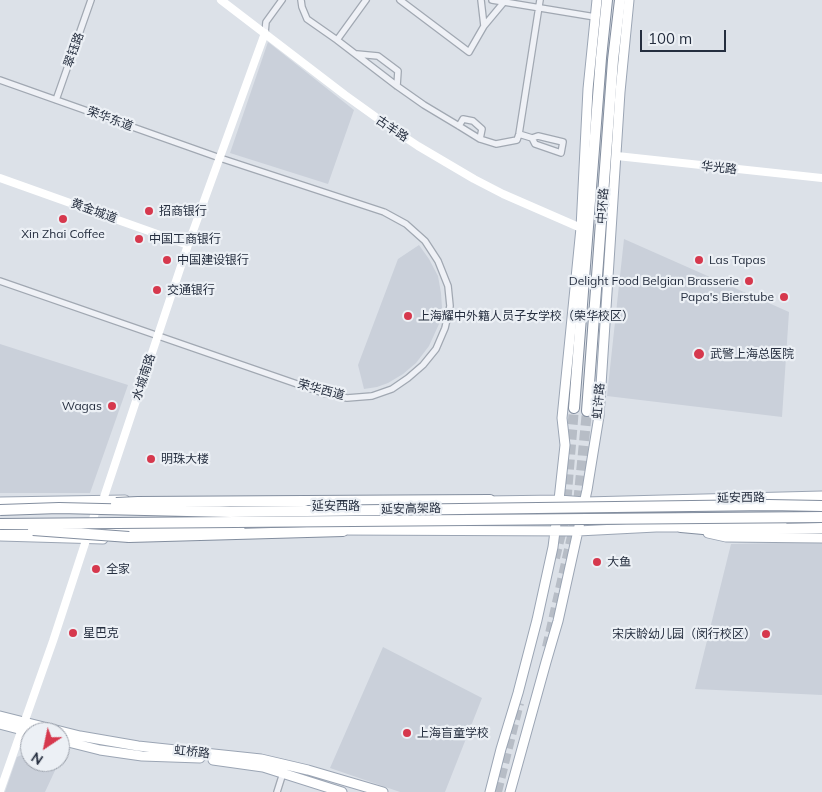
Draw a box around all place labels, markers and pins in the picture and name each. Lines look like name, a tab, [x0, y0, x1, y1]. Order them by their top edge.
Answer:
place label: 招商银行	[159, 204, 207, 218]
marker: 招商银行	[143, 205, 155, 217]
marker: Xin Zhai Coffee	[57, 213, 69, 225]
place label: Xin Zhai Coffee	[21, 227, 105, 241]
place label: 中国工商银行	[149, 232, 221, 246]
marker: 中国工商银行	[133, 233, 145, 245]
place label: 中国建设银行	[177, 253, 249, 267]
place label: Las Tapas	[709, 253, 766, 267]
marker: 中国建设银行	[161, 254, 173, 266]
marker: Las Tapas	[693, 254, 705, 266]
place label: Delight Food Belgian Brasserie	[569, 274, 739, 288]
marker: Delight Food Belgian Brasserie	[743, 275, 755, 287]
place label: 交通银行	[167, 283, 215, 297]
marker: 交通银行	[151, 284, 163, 296]
place label: Papa's Bierstube	[681, 290, 774, 304]
marker: Papa's Bierstube	[778, 291, 790, 303]
place label: 上海耀中外籍人员子女学校（荣华校区）	[418, 309, 634, 323]
marker: 上海耀中外籍人员子女学校（荣华校区）	[402, 310, 414, 322]
marker: 武警上海总医院	[692, 347, 706, 361]
place label: 武警上海总医院	[710, 347, 794, 361]
place label: Wagas	[62, 399, 102, 413]
marker: Wagas	[106, 400, 118, 412]
place label: 明珠大楼	[161, 452, 209, 466]
marker: 明珠大楼	[145, 453, 157, 465]
place label: 大鱼	[607, 555, 631, 569]
marker: 大鱼	[591, 556, 603, 568]
place label: 全家	[106, 562, 130, 576]
marker: 全家	[90, 563, 102, 575]
place label: 星巴克	[83, 626, 119, 640]
marker: 星巴克	[67, 627, 79, 639]
place label: 宋庆龄幼儿园（闵行校区）	[612, 627, 756, 641]
marker: 宋庆龄幼儿园（闵行校区）	[760, 628, 772, 640]
place label: 上海盲童学校	[417, 726, 489, 740]
marker: 上海盲童学校	[401, 727, 413, 739]

